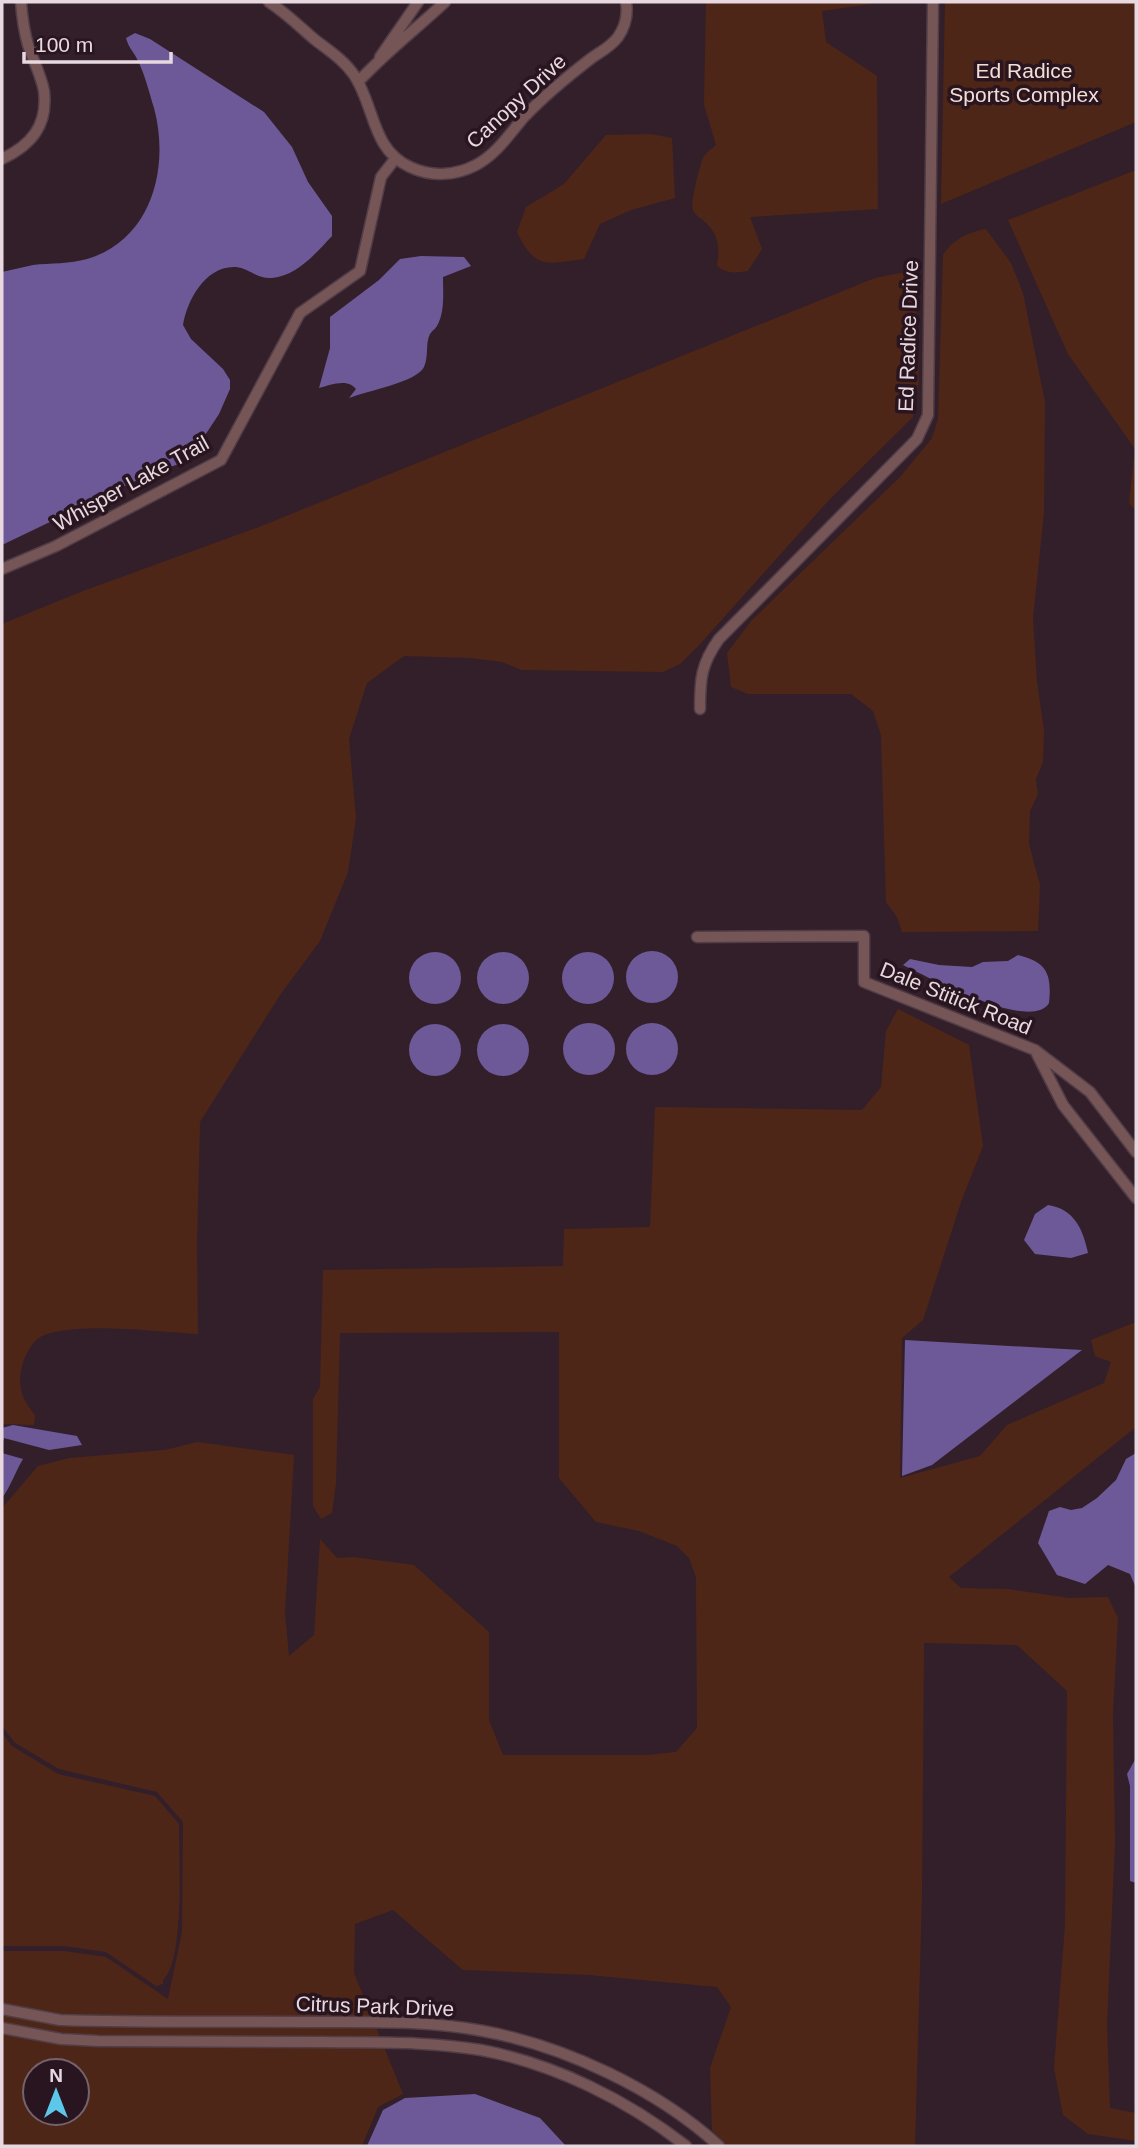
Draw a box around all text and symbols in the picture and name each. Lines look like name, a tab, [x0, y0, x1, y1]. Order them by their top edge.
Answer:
scale bar	[24, 21, 172, 65]
text: 100 m	[35, 33, 93, 56]
street label: Canopy Drive	[462, 49, 570, 153]
park label: Ed Radice Sports Complex	[949, 59, 1099, 106]
street label: Ed Radice Drive	[894, 260, 922, 412]
street label: Whisper Lake Trail	[49, 431, 213, 535]
street label: Dale Stitick Road	[877, 957, 1035, 1039]
street label: Citrus Park Drive	[295, 1992, 455, 2020]
north arrow	[21, 2057, 91, 2127]
text: N	[49, 2065, 63, 2086]

